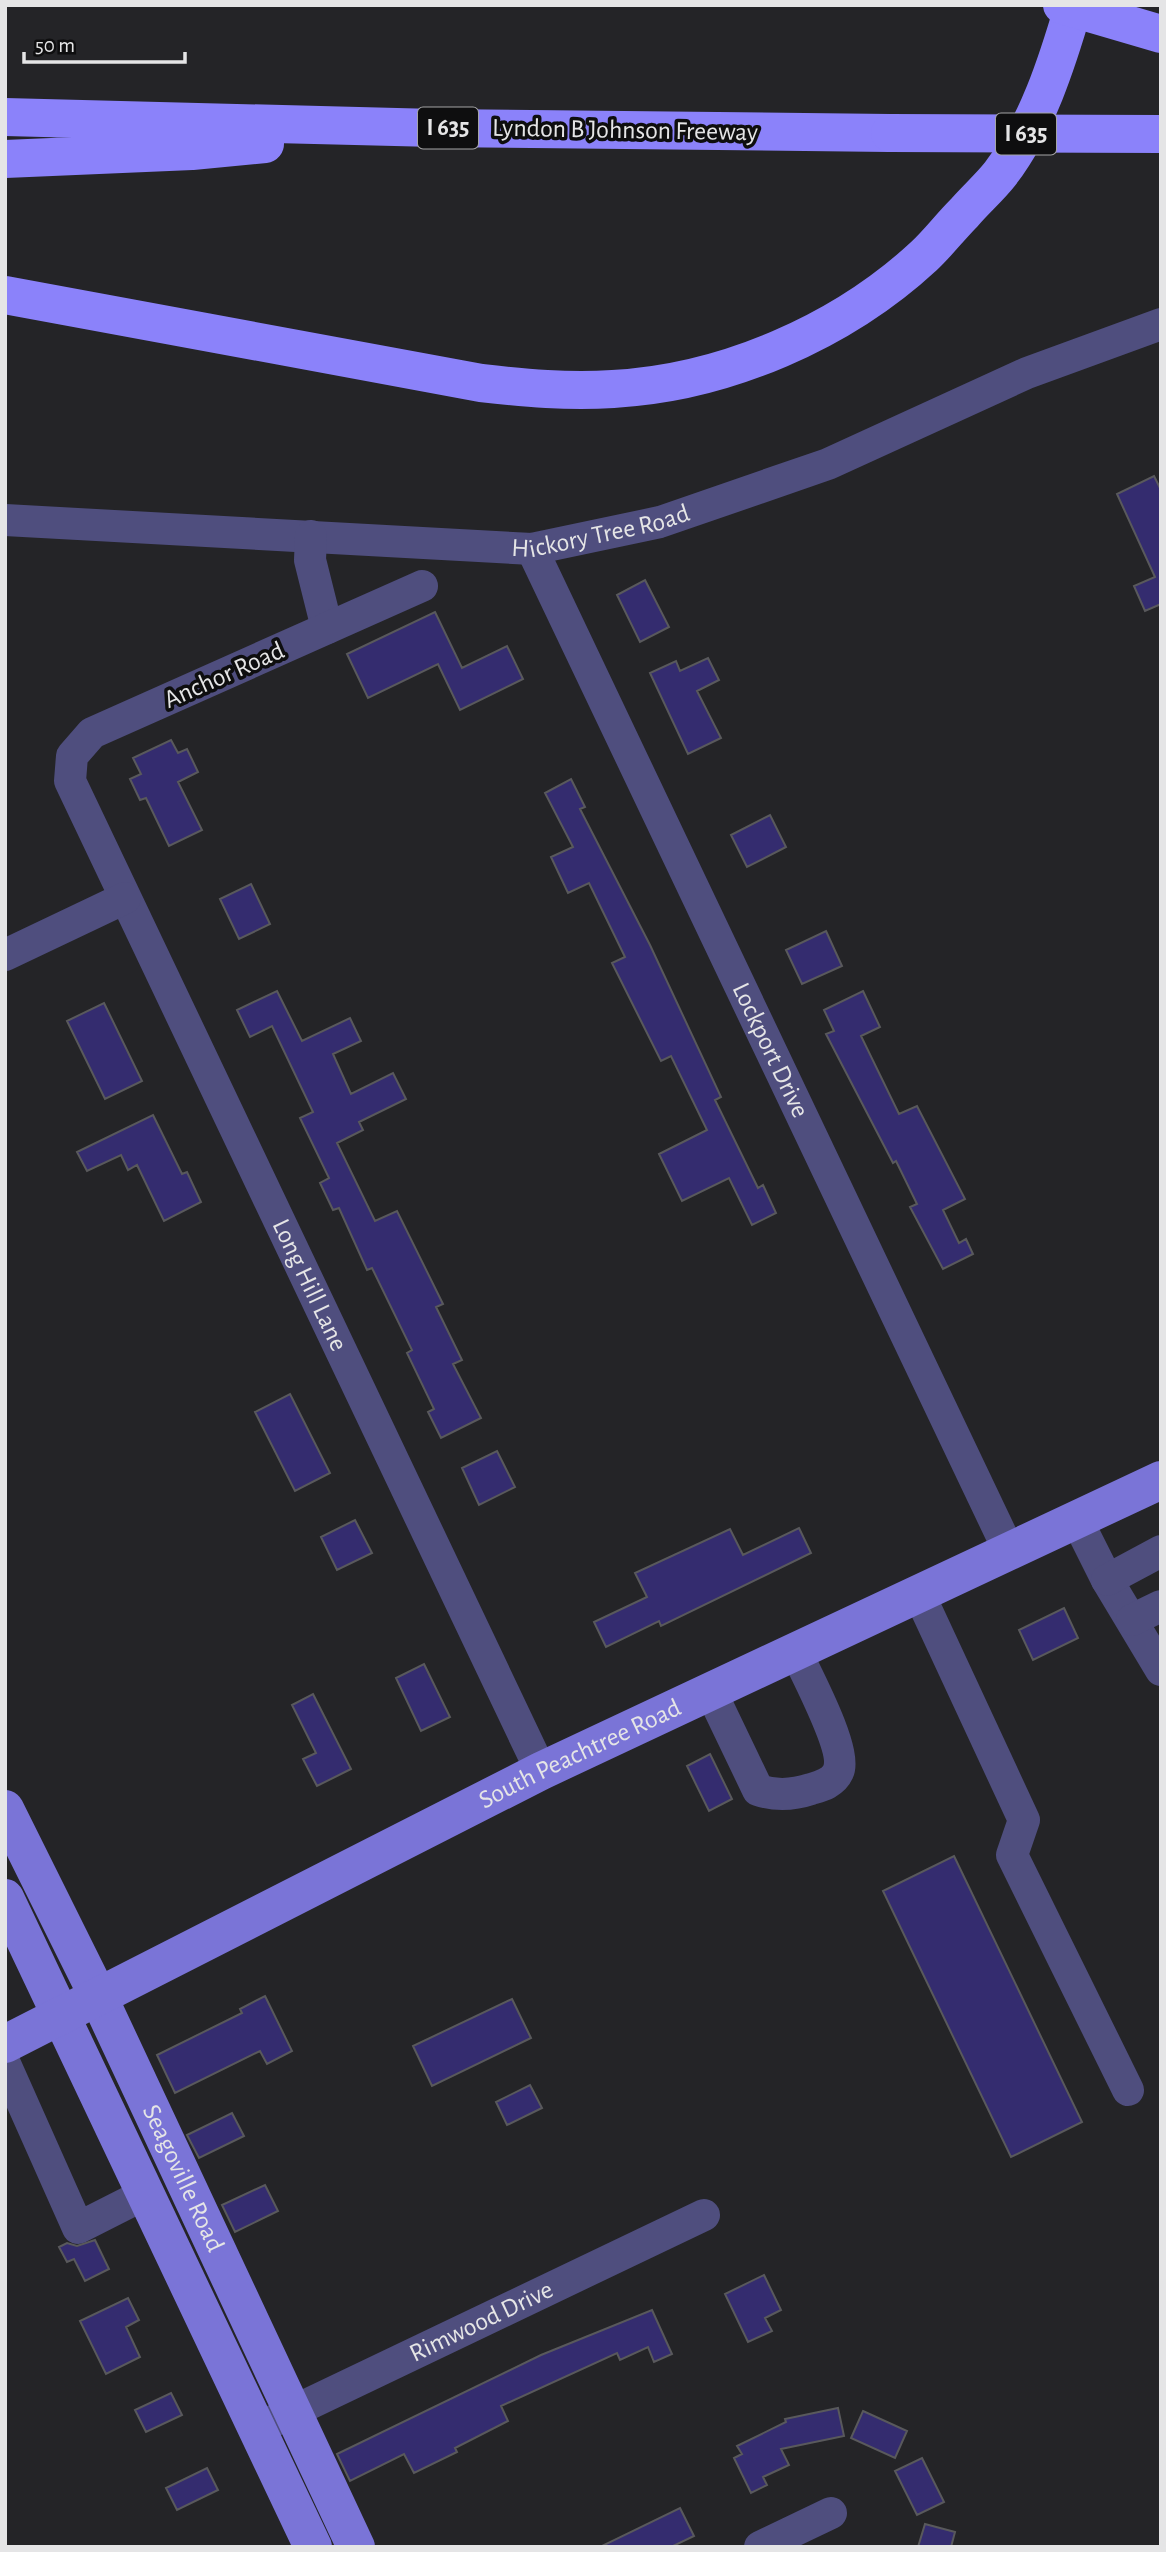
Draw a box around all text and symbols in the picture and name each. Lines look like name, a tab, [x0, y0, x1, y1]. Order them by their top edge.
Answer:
scale bar	[24, 21, 186, 65]
text: 50 m	[35, 35, 75, 56]
road number: I 635	[418, 107, 478, 148]
road number: I 635	[996, 114, 1056, 154]
street label: Lyndon B Johnson Freeway	[492, 115, 758, 145]
street label: Hickory Tree Road	[511, 500, 693, 562]
street label: Anchor Road	[160, 637, 288, 713]
street label: Lockport Drive	[727, 979, 814, 1122]
street label: Long Hill Lane	[267, 1215, 352, 1355]
street label: South Peachtree Road	[475, 1694, 685, 1813]
street label: Seagoville Road	[138, 2101, 229, 2256]
street label: Rimwood Drive	[405, 2276, 557, 2367]

